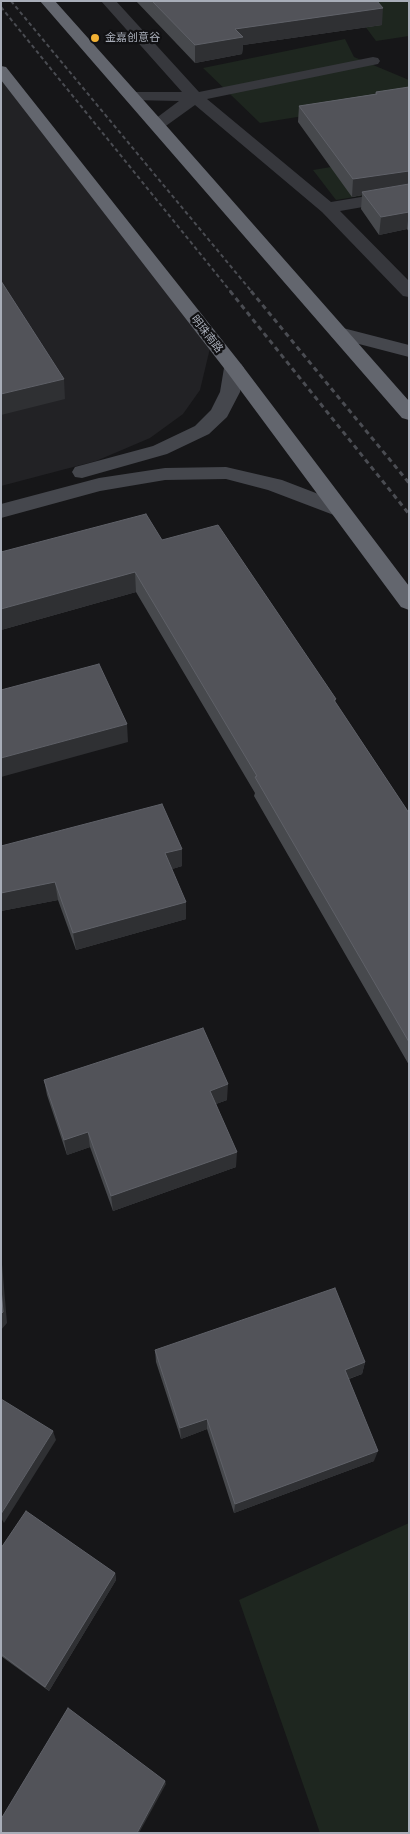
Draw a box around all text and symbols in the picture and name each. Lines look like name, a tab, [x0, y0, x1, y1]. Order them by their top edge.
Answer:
place label: 金嘉创意谷	[105, 31, 160, 45]
marker: 金嘉创意谷	[89, 32, 101, 44]
street label: 明珠南路	[188, 313, 226, 355]

